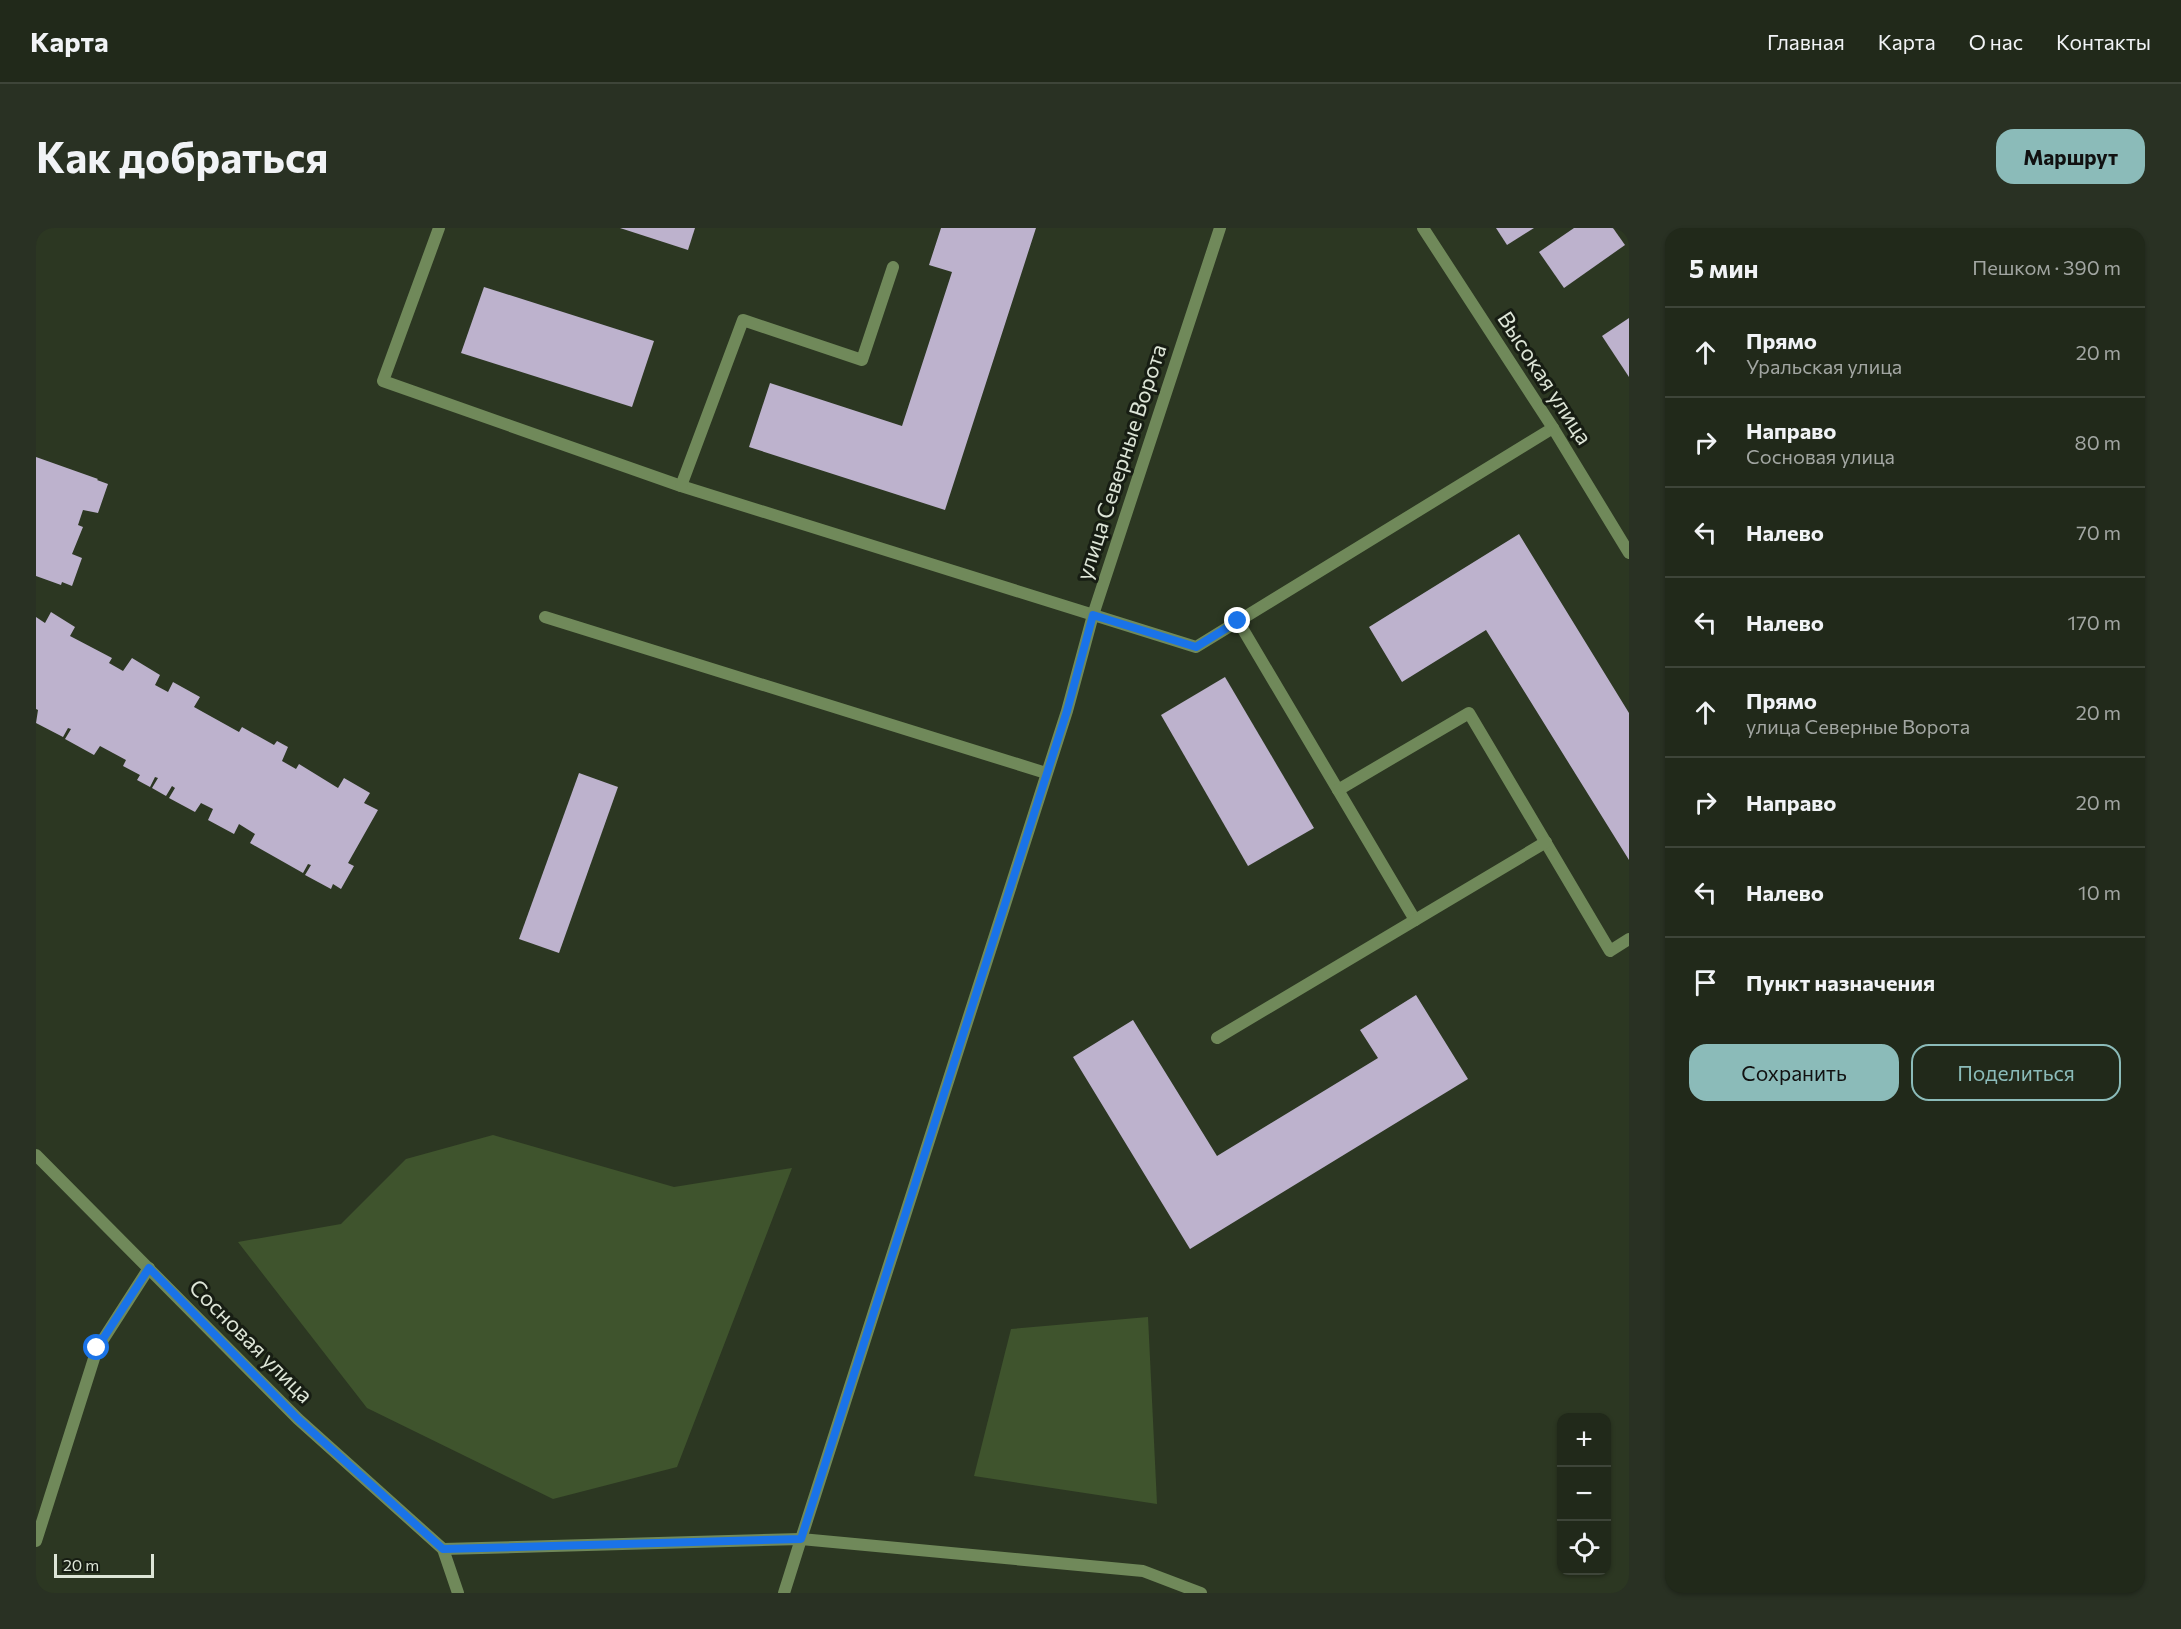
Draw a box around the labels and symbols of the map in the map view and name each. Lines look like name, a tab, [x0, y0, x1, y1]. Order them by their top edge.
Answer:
street label: Высокая улица	[1492, 306, 1598, 449]
street label: улица Северные Ворота	[1070, 340, 1171, 583]
route end	[1224, 607, 1250, 633]
street label: Сосновая улица	[184, 1273, 319, 1408]
route start	[83, 1334, 109, 1360]
scale bar	[54, 1551, 154, 1578]

